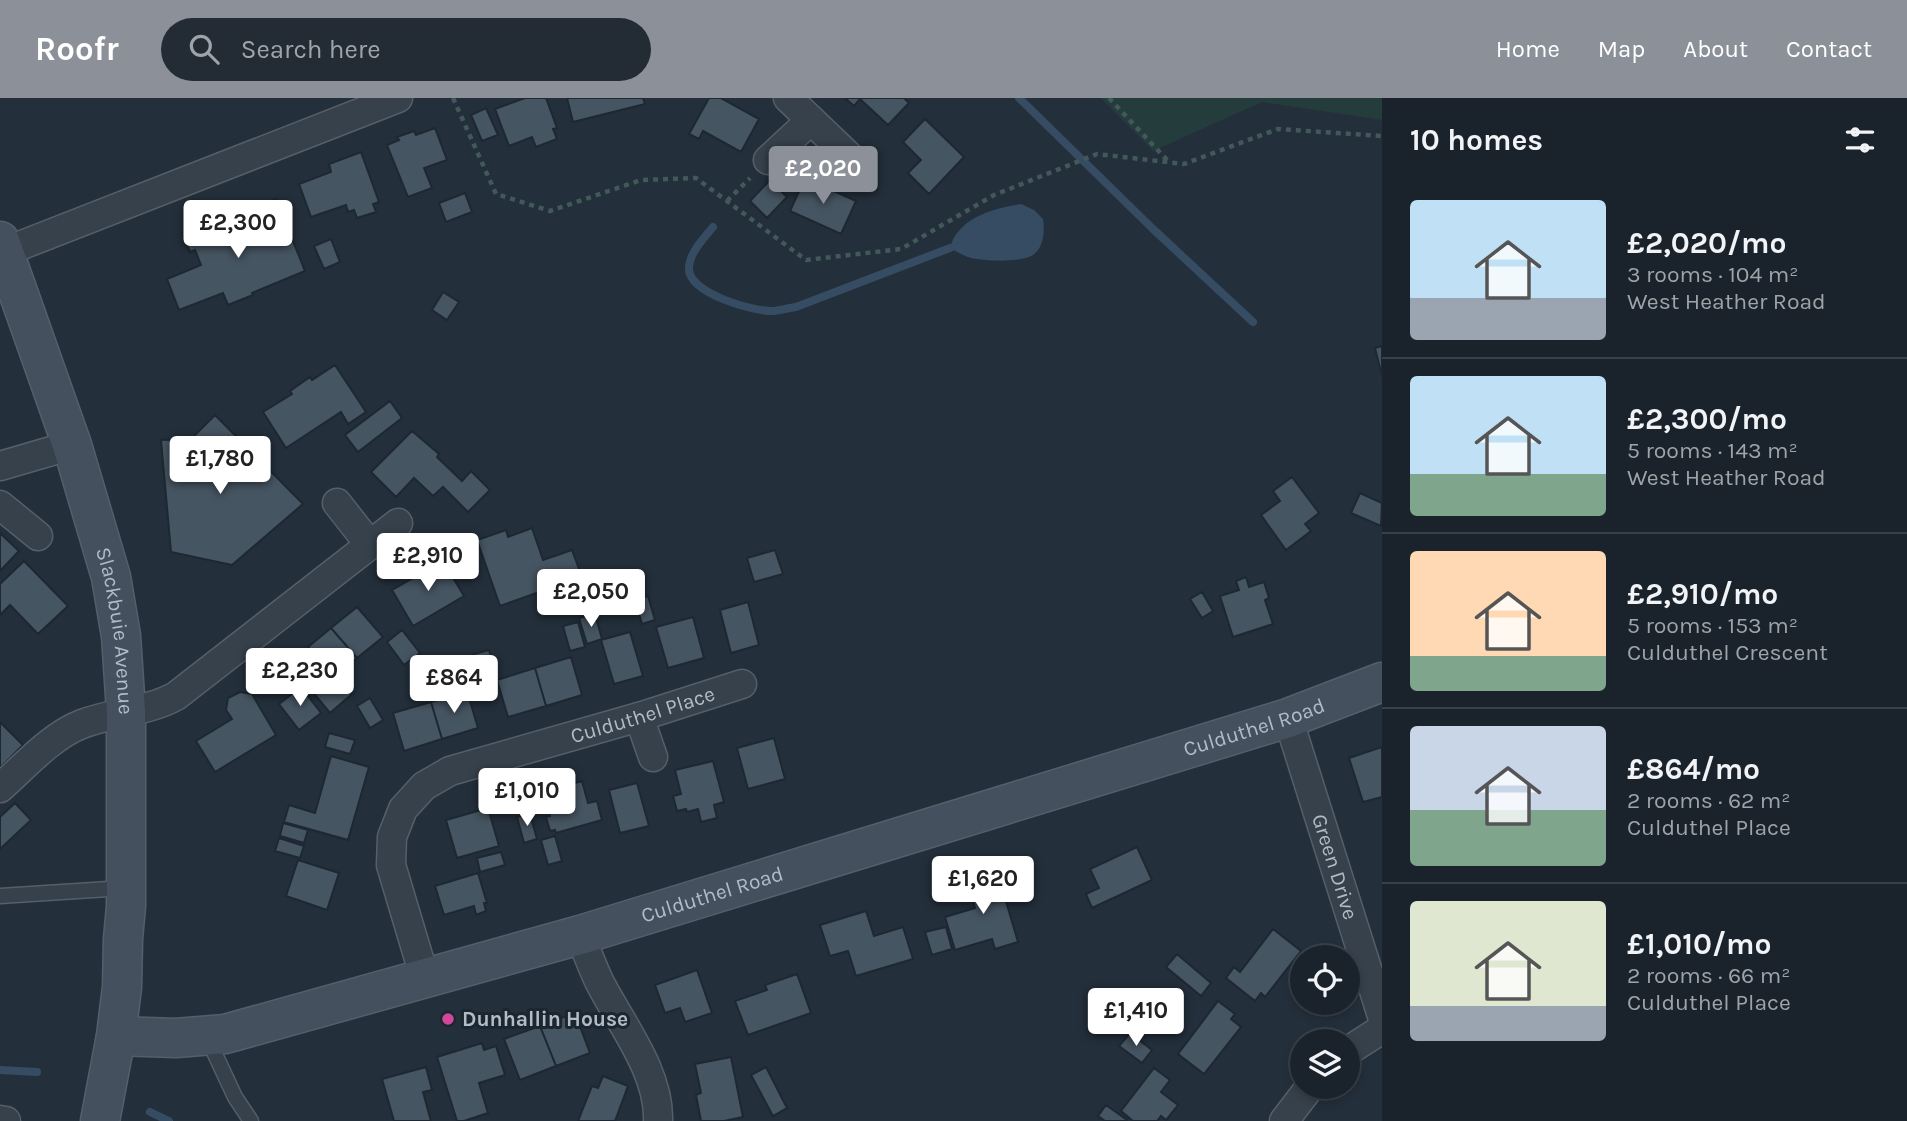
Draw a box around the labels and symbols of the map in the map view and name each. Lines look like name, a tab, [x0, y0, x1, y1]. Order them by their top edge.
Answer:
pin: £2,020	[766, 146, 880, 206]
pin: £2,300	[181, 200, 295, 260]
pin: £1,780	[163, 436, 277, 496]
pin: £2,910	[371, 533, 485, 593]
street label: Slackbuie Avenue	[91, 544, 138, 715]
pin: £2,050	[534, 570, 648, 629]
pin: £2,230	[243, 648, 357, 708]
pin: £864	[413, 656, 495, 715]
street label: Culduthel Place	[568, 681, 718, 748]
street label: Culduthel Road	[1180, 693, 1328, 761]
pin: £1,010	[470, 768, 584, 828]
street label: Green Drive	[1307, 811, 1363, 923]
pin: £1,620	[926, 856, 1040, 916]
street label: Culduthel Road	[638, 861, 786, 928]
pin: £1,410	[1079, 988, 1193, 1048]
place label: Dunhallin House	[462, 1007, 628, 1031]
marker: Dunhallin House	[440, 1011, 456, 1027]

